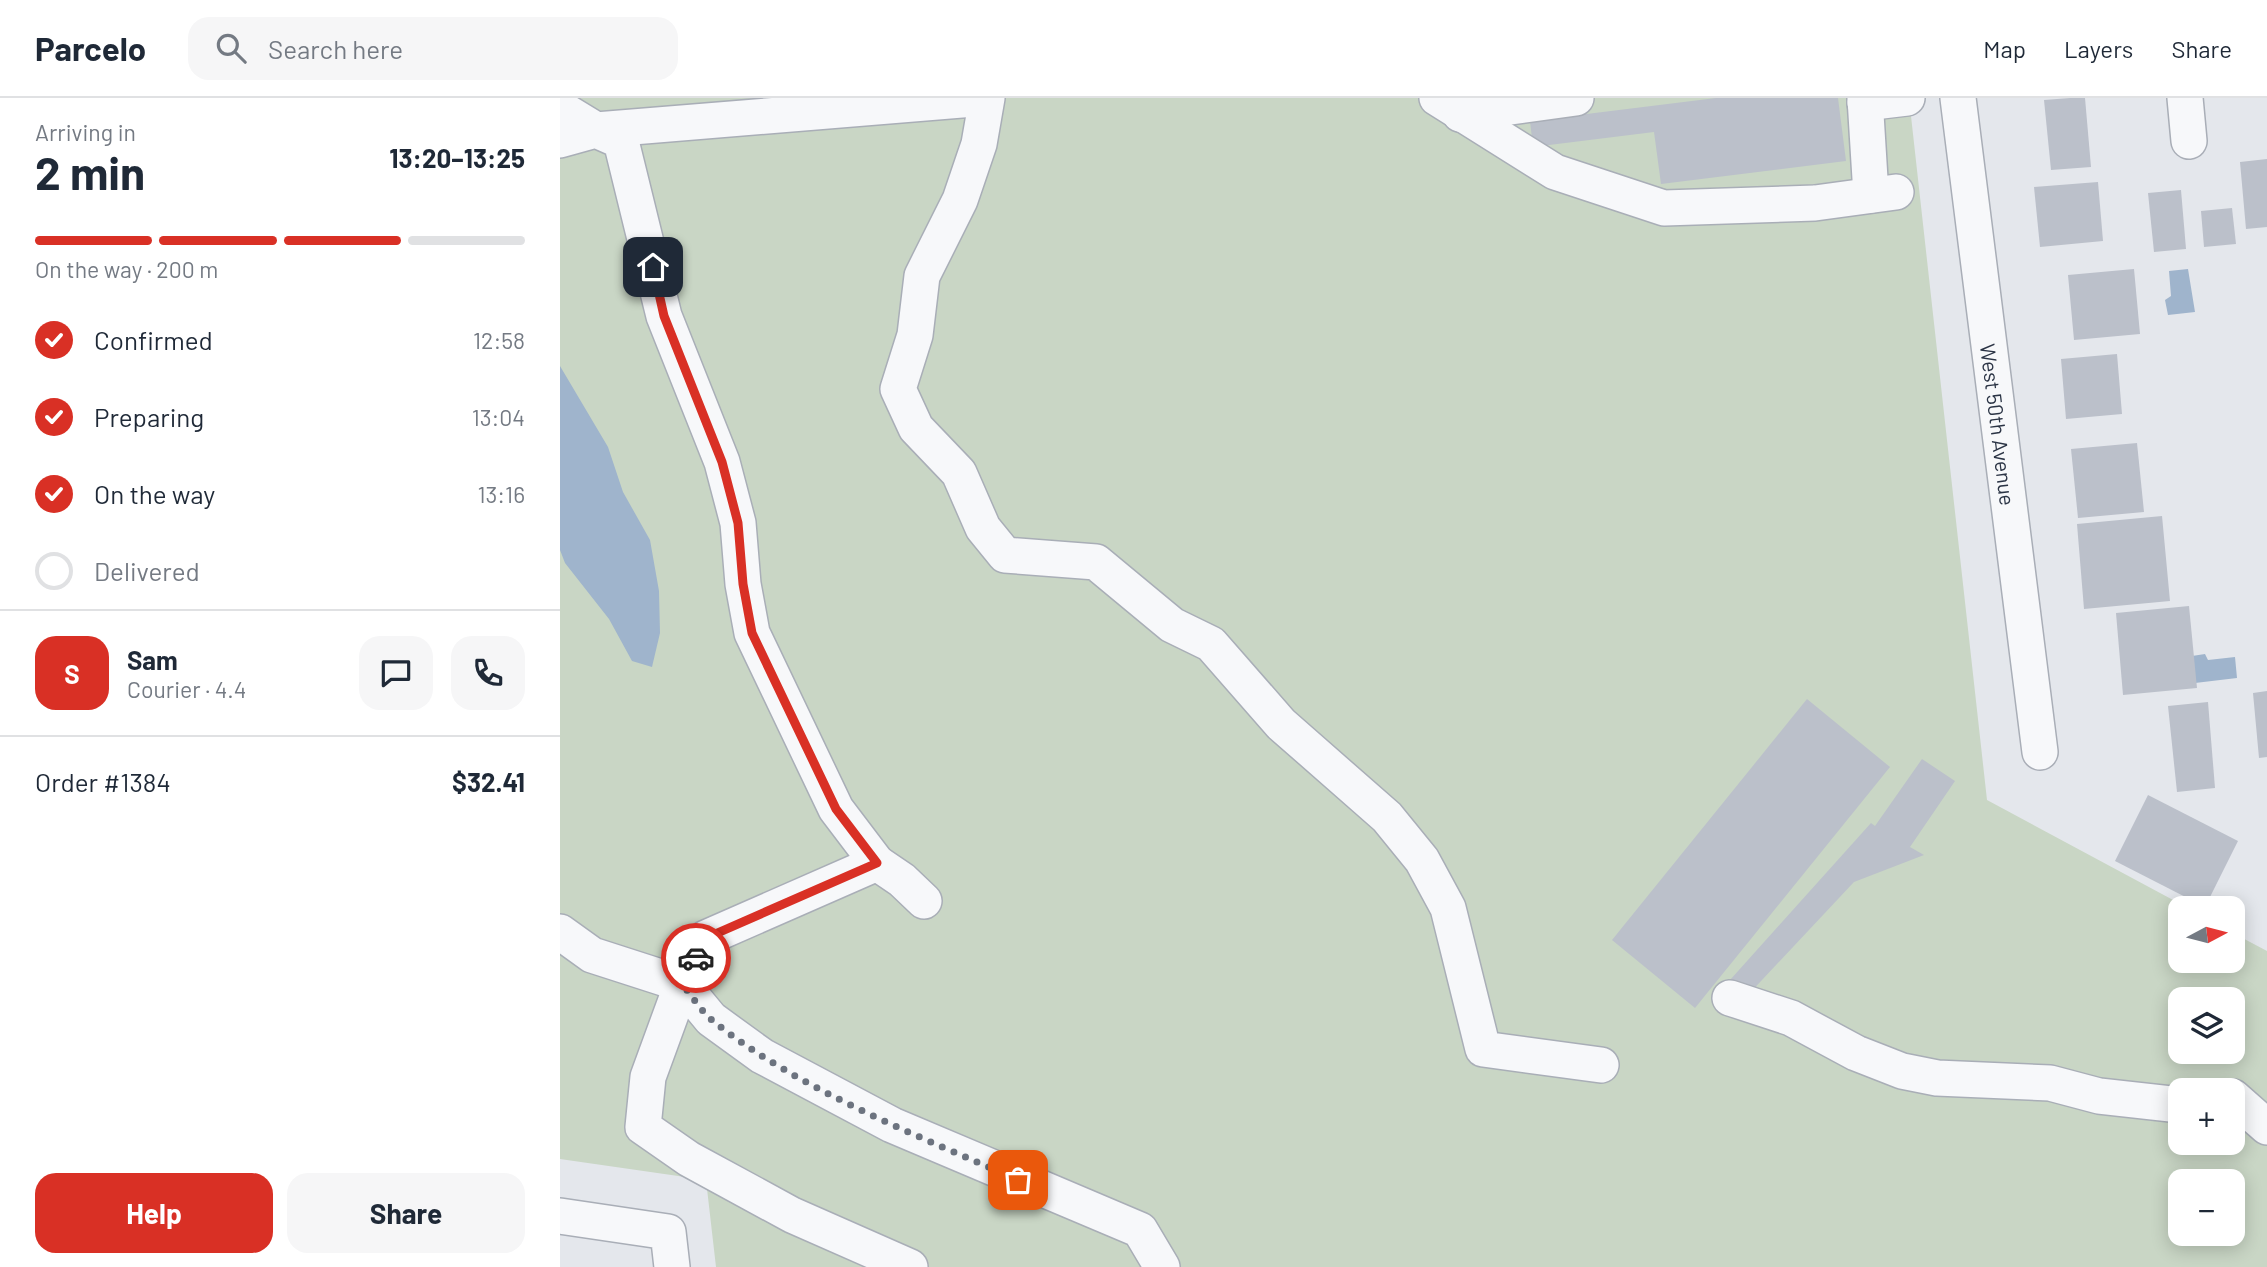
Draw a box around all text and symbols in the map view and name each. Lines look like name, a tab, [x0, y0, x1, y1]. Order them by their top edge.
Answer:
search box	[188, 17, 678, 80]
text: Parcelo	[35, 28, 146, 68]
icon: search	[212, 29, 250, 67]
text: Search here	[268, 33, 403, 64]
text: Map	[1983, 34, 2026, 63]
text: Layers	[2064, 34, 2133, 63]
text: Share	[2171, 34, 2232, 63]
text: Arriving in	[35, 118, 136, 146]
text: 13:20–13:25	[389, 142, 525, 173]
text: 2 min	[35, 144, 145, 199]
pin	[623, 237, 683, 297]
icon: home	[634, 248, 672, 286]
text: On the way · 200 m	[35, 255, 218, 283]
icon: check	[35, 321, 73, 359]
text: Confirmed	[94, 324, 213, 355]
text: 12:58	[473, 326, 525, 354]
street label: West 50th Avenue	[1976, 342, 2021, 507]
icon: check	[35, 398, 73, 436]
text: Preparing	[94, 401, 204, 432]
text: 13:04	[472, 403, 525, 431]
icon: check	[35, 475, 73, 513]
text: On the way	[94, 478, 215, 509]
text: 13:16	[477, 480, 525, 508]
text: Delivered	[94, 555, 200, 586]
button: chat	[359, 636, 433, 710]
button: phone	[451, 636, 525, 710]
text: Sam	[127, 644, 178, 675]
text: S	[64, 658, 80, 689]
text: Courier · 4.4	[127, 675, 246, 703]
text: Order #1384	[35, 766, 171, 797]
text: $32.41	[452, 766, 525, 797]
north arrow	[2168, 896, 2245, 973]
map controls	[2168, 896, 2245, 1246]
courier	[661, 923, 731, 993]
icon: car	[677, 939, 715, 977]
button: layers	[2168, 987, 2245, 1064]
button: +	[2168, 1078, 2245, 1155]
pin	[988, 1150, 1048, 1210]
icon: bag	[999, 1161, 1037, 1199]
button: −	[2168, 1169, 2245, 1246]
button: Help	[35, 1173, 273, 1253]
button: Share	[287, 1173, 525, 1253]

